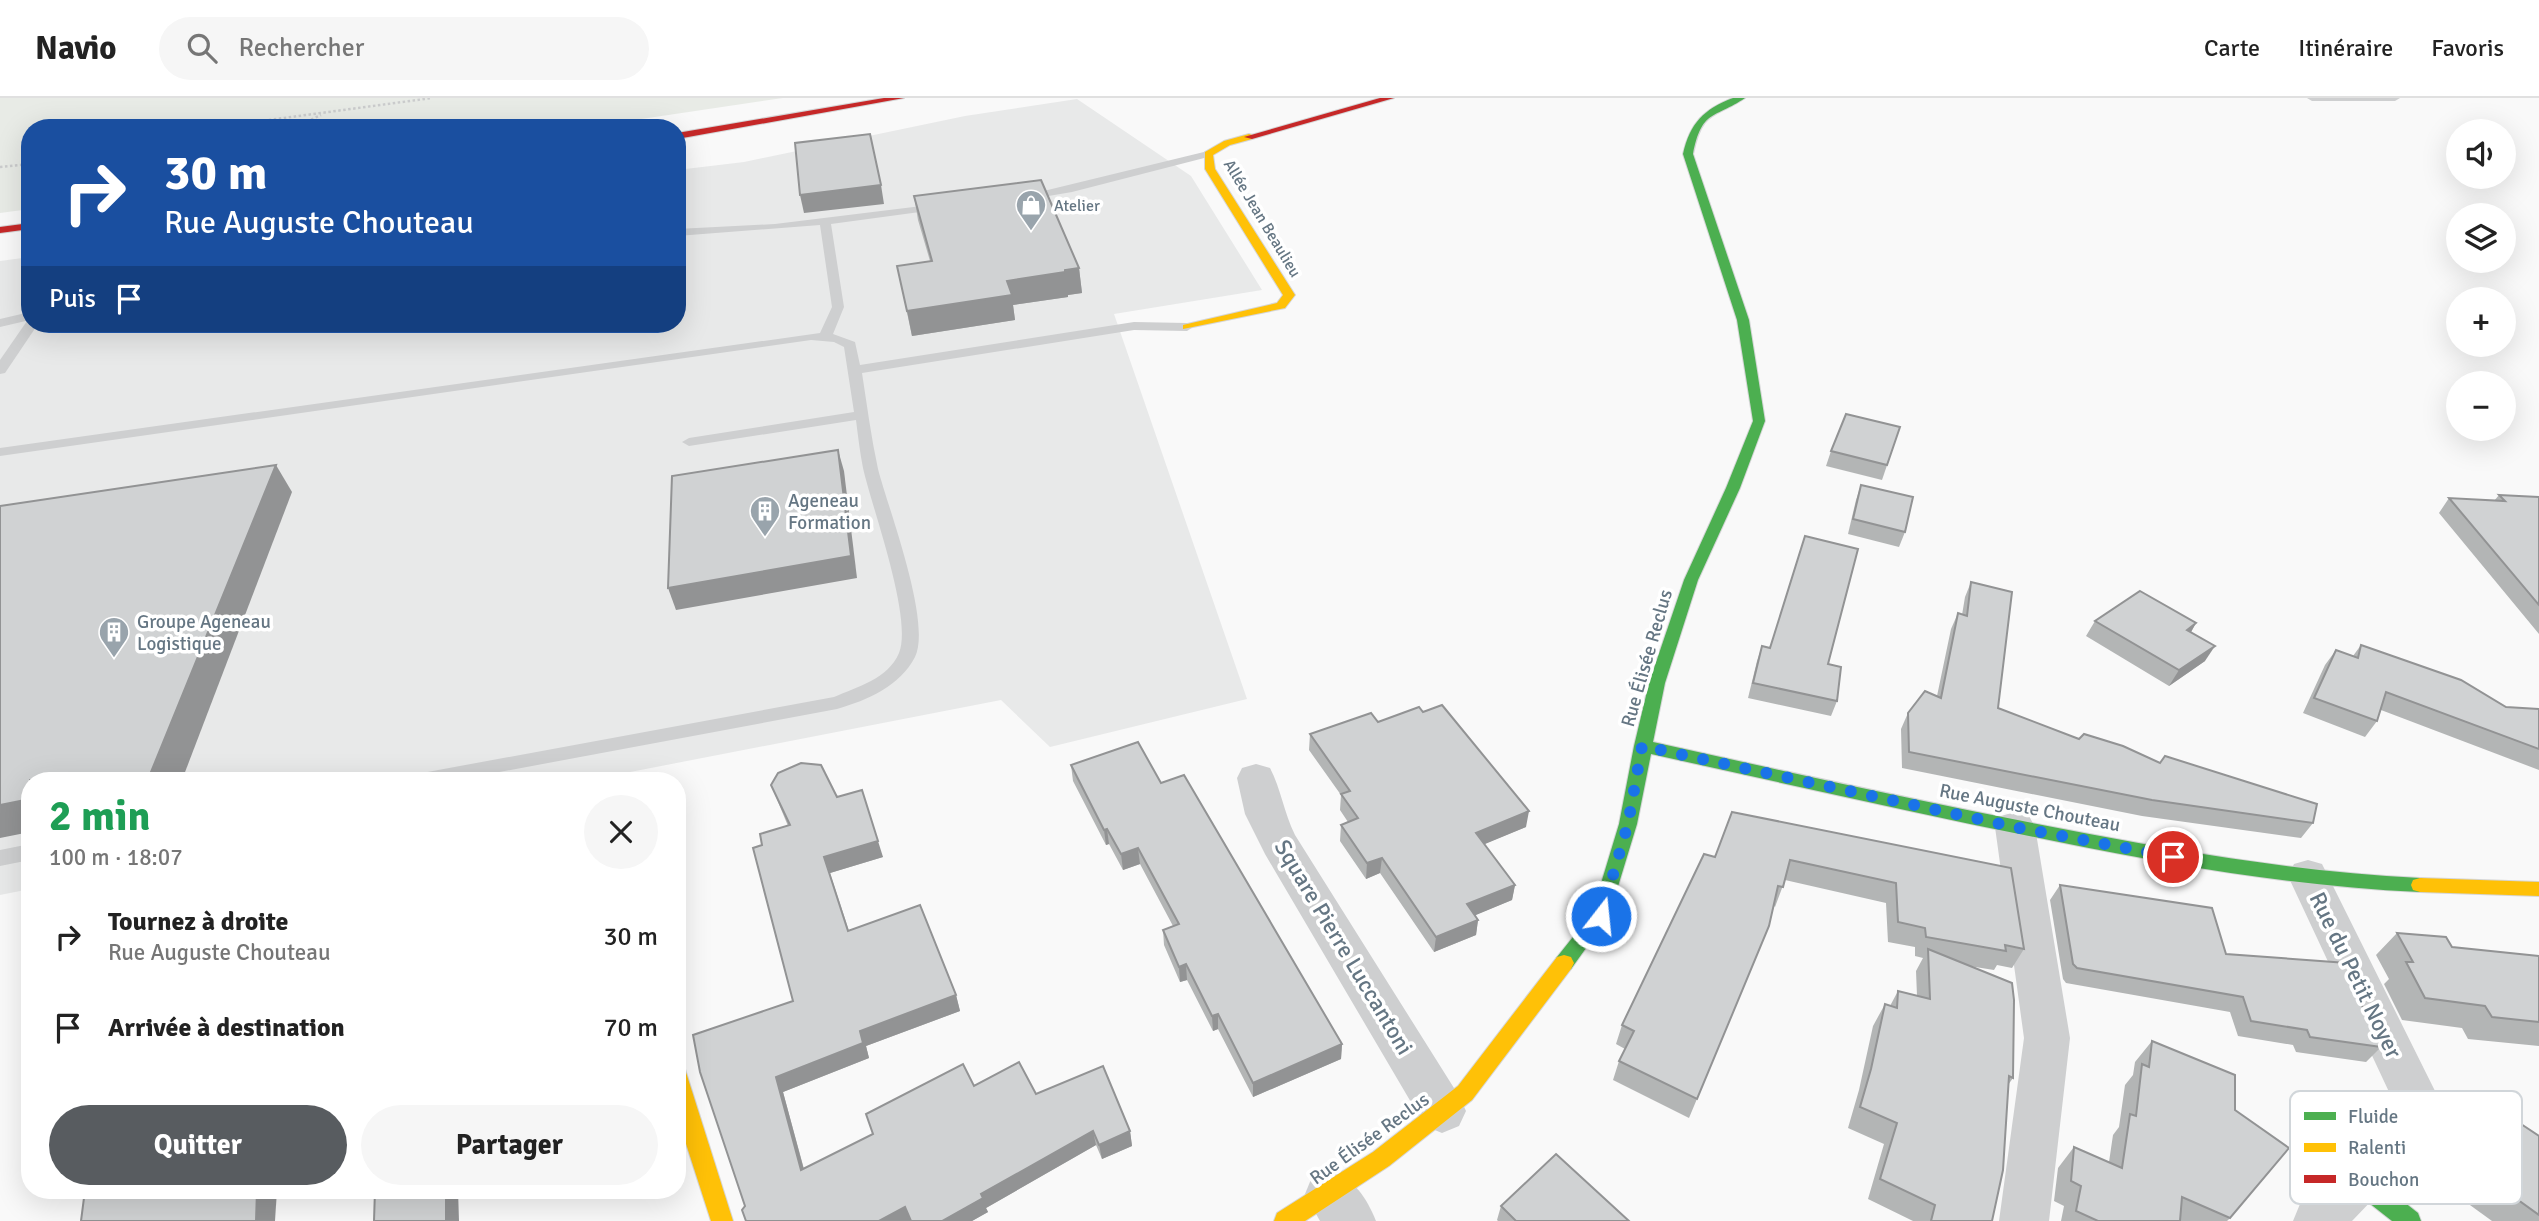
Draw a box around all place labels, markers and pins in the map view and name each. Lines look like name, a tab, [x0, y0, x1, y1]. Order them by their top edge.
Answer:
shop icon: Atelier	[1014, 188, 1048, 232]
place label: Atelier	[1054, 196, 1100, 216]
place label: Ageneau Formation	[788, 489, 871, 535]
building icon: Ageneau Formation	[748, 494, 782, 538]
place label: Groupe Ageneau Logistique	[137, 610, 271, 656]
building icon: Groupe Ageneau Logistique	[97, 615, 131, 659]
pin	[2143, 827, 2203, 887]

